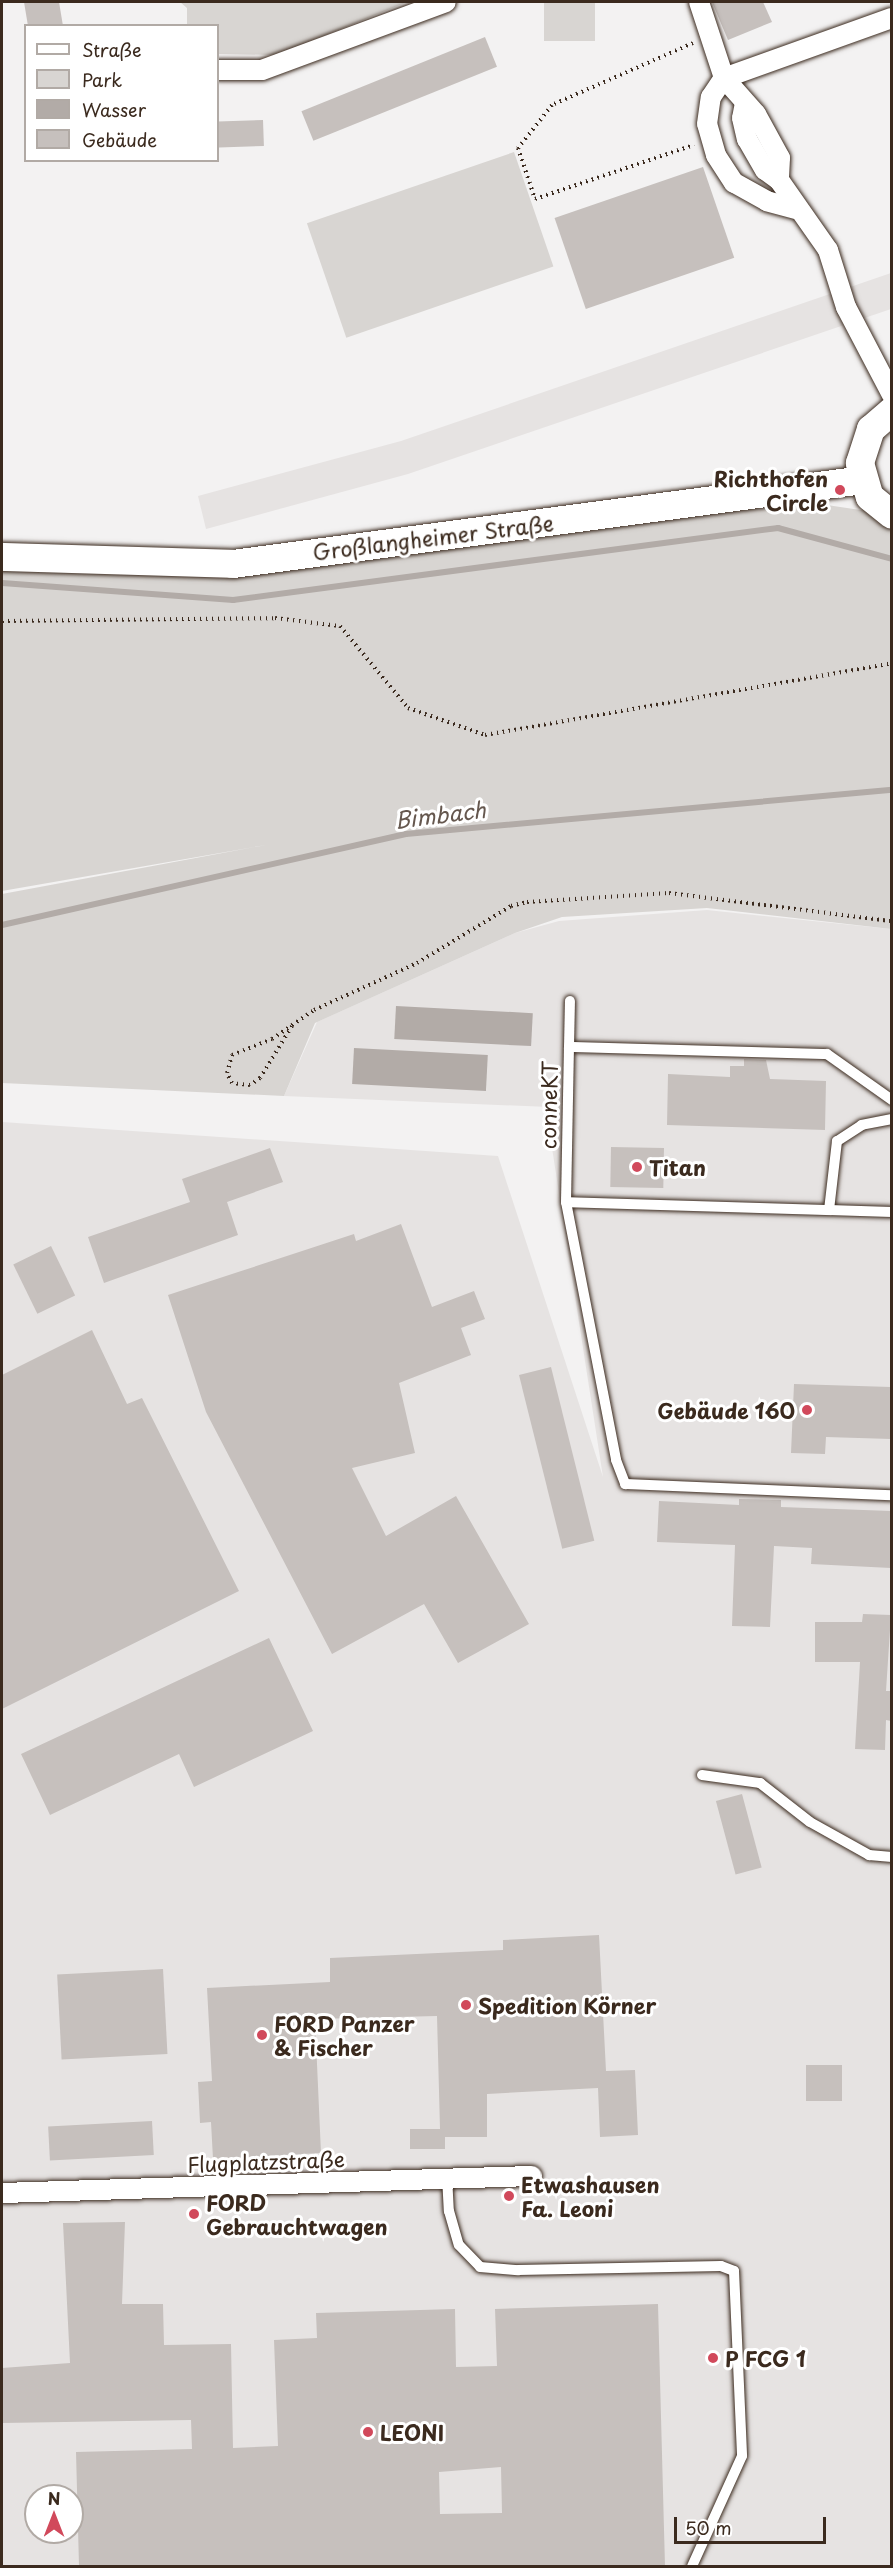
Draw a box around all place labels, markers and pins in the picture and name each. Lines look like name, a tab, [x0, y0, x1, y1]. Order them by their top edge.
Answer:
place label: Richthofen Circle	[714, 465, 828, 515]
marker: Richthofen Circle	[833, 483, 847, 497]
place label: Titan	[649, 1154, 706, 1180]
marker: Titan	[630, 1160, 644, 1174]
place label: Gebäude 160	[657, 1397, 795, 1423]
marker: Gebäude 160	[800, 1403, 814, 1417]
place label: Spedition Körner	[478, 1992, 657, 2018]
marker: Spedition Körner	[459, 1998, 473, 2012]
place label: FORD Panzer & Fischer	[274, 2010, 415, 2060]
marker: FORD Panzer & Fischer	[255, 2028, 269, 2042]
place label: Etwashausen Fa. Leoni	[521, 2171, 660, 2221]
place label: FORD Gebrauchtwagen	[206, 2189, 388, 2239]
marker: Etwashausen Fa. Leoni	[502, 2189, 516, 2203]
marker: FORD Gebrauchtwagen	[187, 2207, 201, 2221]
place label: P FCG 1	[725, 2345, 806, 2371]
marker: P FCG 1	[706, 2351, 720, 2365]
place label: LEONI	[380, 2419, 444, 2445]
marker: LEONI	[361, 2425, 375, 2439]

